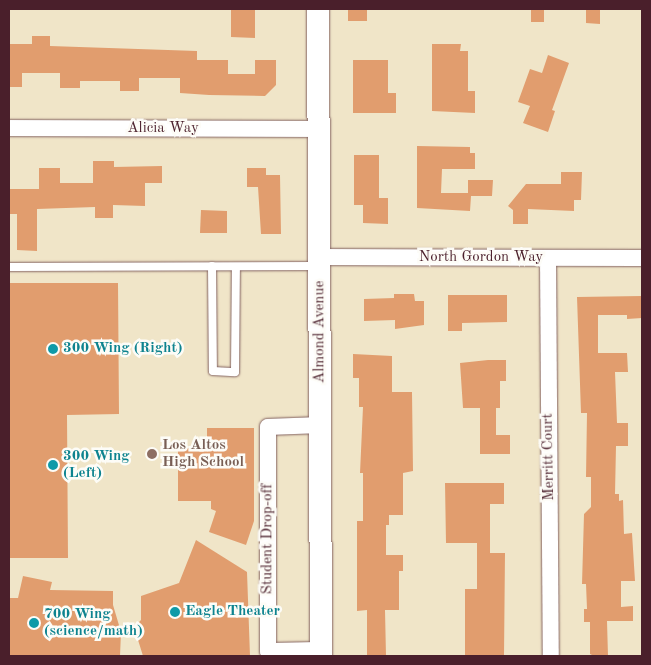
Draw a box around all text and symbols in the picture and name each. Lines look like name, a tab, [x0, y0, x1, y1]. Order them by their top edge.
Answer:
street label: Alicia Way	[127, 120, 199, 138]
street label: North Gordon Way	[419, 249, 543, 267]
street label: Almond Avenue	[311, 281, 329, 383]
place label: 300 Wing (Right)	[63, 340, 182, 358]
marker: 300 Wing (Right)	[47, 343, 59, 355]
street label: Merritt Court	[539, 413, 559, 501]
place label: Los Altos High School	[162, 436, 244, 471]
place label: 300 Wing (Left)	[63, 447, 130, 482]
marker: Los Altos High School	[146, 448, 158, 460]
marker: 300 Wing (Left)	[47, 459, 59, 471]
street label: Student Drop-off	[259, 484, 277, 594]
place label: Eagle Theater	[185, 603, 280, 621]
place label: 700 Wing (science/math)	[44, 605, 143, 640]
marker: Eagle Theater	[169, 606, 181, 618]
marker: 700 Wing (science/math)	[28, 617, 40, 629]

